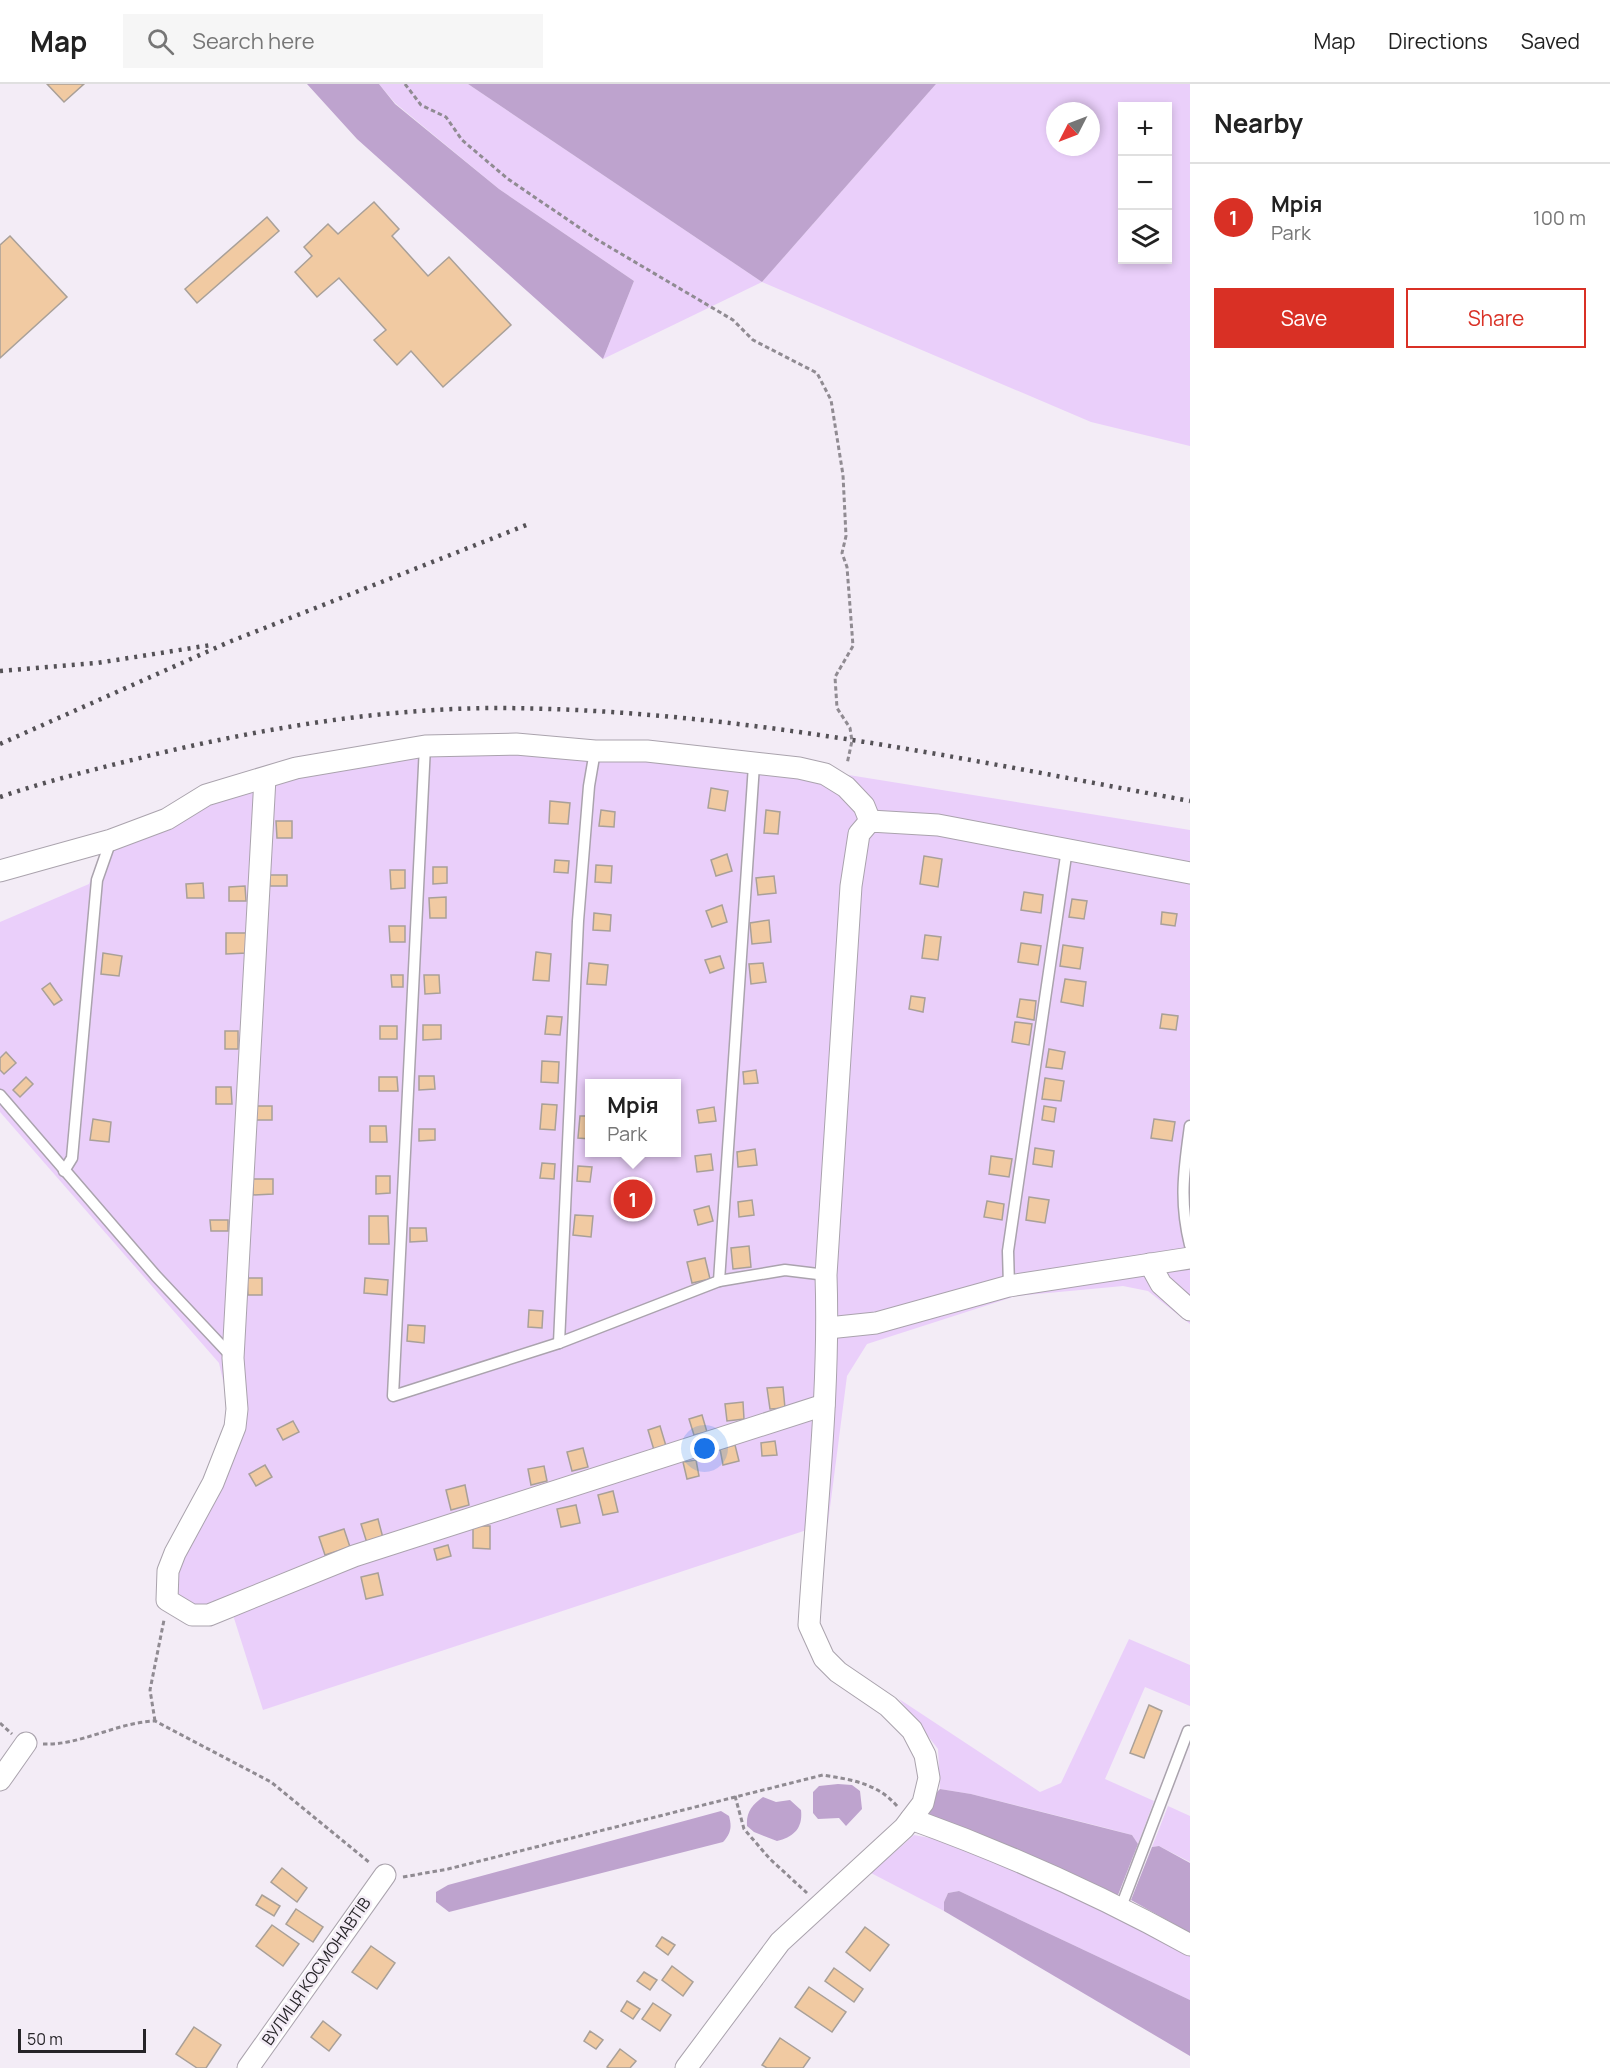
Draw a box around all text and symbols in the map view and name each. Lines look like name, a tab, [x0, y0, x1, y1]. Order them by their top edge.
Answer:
search box	[123, 14, 543, 68]
text: Map	[30, 22, 87, 60]
icon: search	[144, 25, 177, 58]
text: Search here	[192, 26, 315, 56]
text: Map	[1314, 27, 1355, 55]
text: Directions	[1388, 27, 1488, 55]
text: Saved	[1521, 27, 1580, 55]
north arrow	[1046, 102, 1100, 156]
map controls	[1118, 102, 1172, 264]
button: +	[1118, 102, 1172, 156]
text: Nearby	[1214, 105, 1303, 141]
button: −	[1118, 156, 1172, 210]
text: Мрія	[1271, 189, 1322, 219]
text: 1	[1229, 204, 1238, 231]
text: 100 m	[1533, 204, 1586, 231]
button: layers	[1118, 210, 1172, 264]
text: Park	[1271, 219, 1311, 246]
button: Save	[1214, 288, 1394, 348]
button: Share	[1406, 288, 1586, 348]
popup	[585, 1079, 681, 1157]
text: Мрія	[607, 1090, 659, 1120]
text: Park	[607, 1120, 647, 1147]
pin: 1	[614, 1176, 652, 1222]
your location	[690, 1434, 719, 1463]
street label: ВУЛИЦЯ КОСМОНАВТІВ	[257, 1893, 376, 2049]
scale bar	[18, 2026, 146, 2054]
text: 50 m	[27, 2028, 63, 2050]

